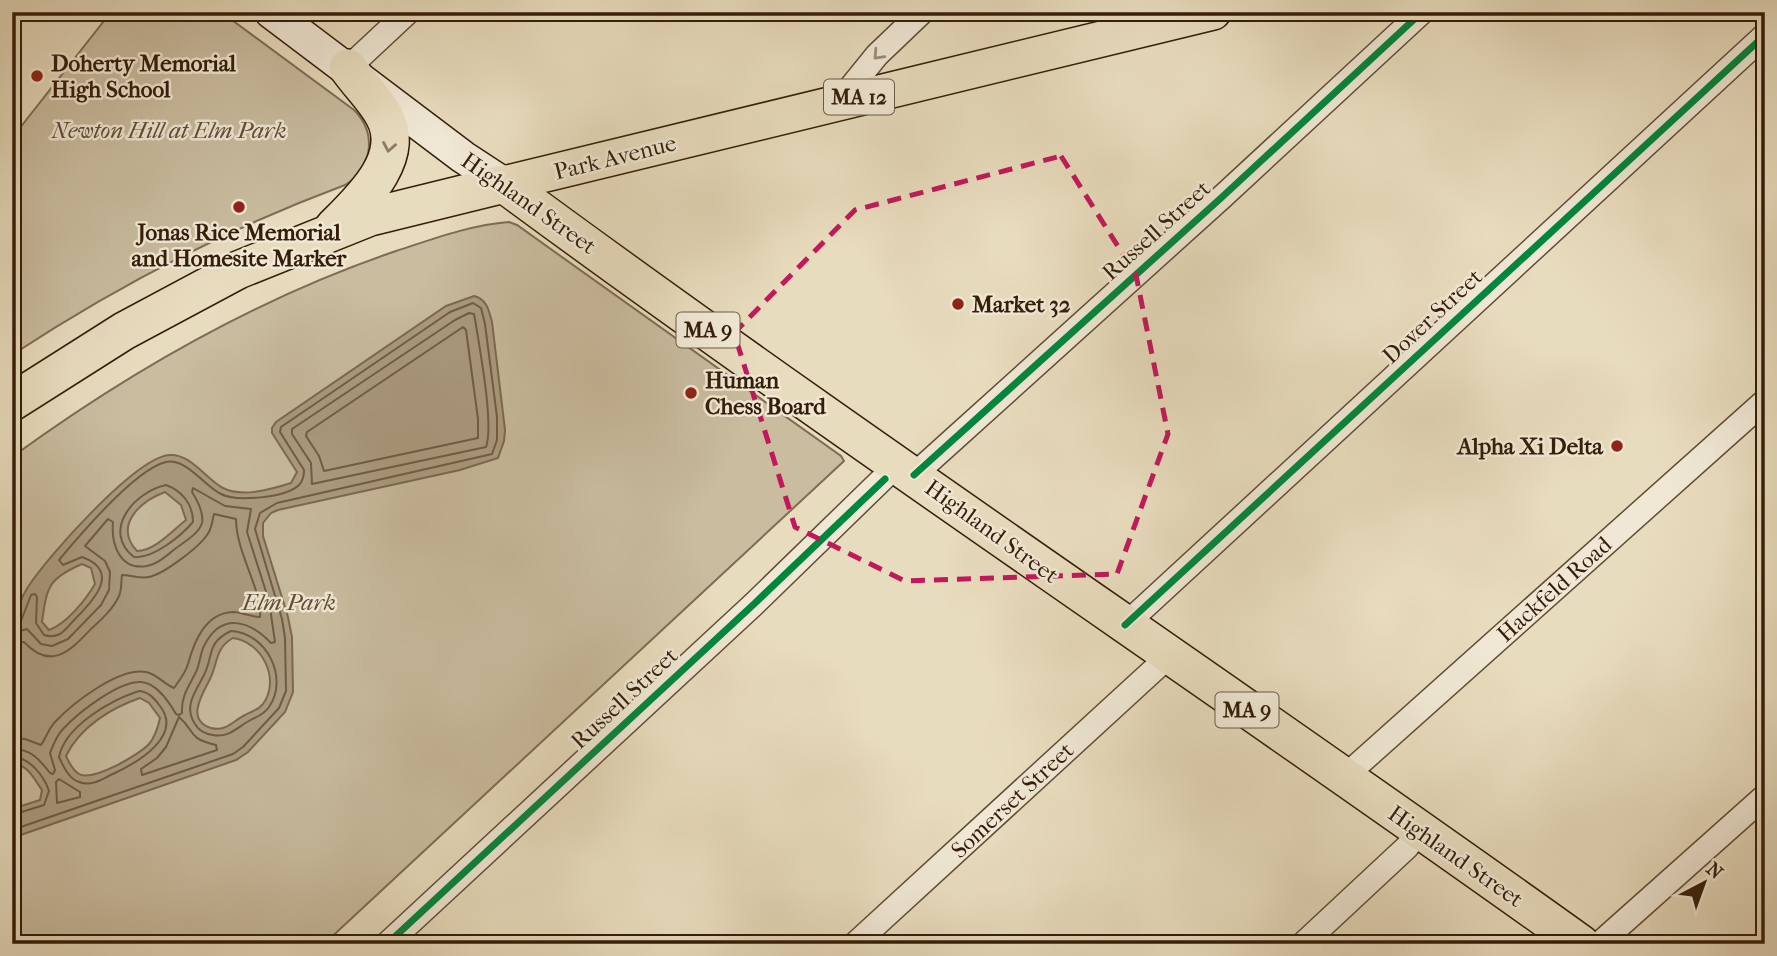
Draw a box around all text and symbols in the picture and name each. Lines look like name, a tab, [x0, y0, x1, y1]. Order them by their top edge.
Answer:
one-way arrow	[873, 47, 886, 60]
place label: Doherty Memorial High School	[51, 50, 236, 103]
marker: Doherty Memorial High School	[29, 68, 45, 84]
road number: MA 12	[824, 80, 894, 114]
park label: Newton Hill at Elm Park	[51, 117, 286, 144]
street label: Park Avenue	[551, 129, 679, 186]
one-way arrow	[382, 141, 397, 153]
street label: Highland Street	[456, 147, 601, 260]
street label: Russell Street	[1097, 175, 1216, 286]
marker: Jonas Rice Memorial and Homesite Marker	[231, 199, 247, 215]
place label: Jonas Rice Memorial and Homesite Marker	[132, 219, 348, 272]
street label: Dover Street	[1377, 263, 1488, 369]
place label: Market 32	[972, 291, 1071, 318]
marker: Market 32	[950, 296, 966, 312]
road number: MA 9	[676, 312, 740, 348]
place label: Human Chess Board	[705, 367, 827, 420]
marker: Human Chess Board	[683, 385, 699, 401]
place label: Alpha Xi Delta	[1455, 433, 1604, 460]
marker: Alpha Xi Delta	[1609, 438, 1625, 454]
street label: Highland Street	[920, 474, 1064, 589]
street label: Hackfeld Road	[1492, 531, 1617, 648]
park label: Elm Park	[240, 589, 336, 616]
street label: Russell Street	[565, 642, 683, 755]
road number: MA 9	[1216, 692, 1278, 728]
street label: Somerset Street	[946, 737, 1079, 864]
street label: Highland Street	[1383, 800, 1528, 913]
north arrow	[1668, 848, 1738, 918]
text: N	[1702, 858, 1728, 884]

